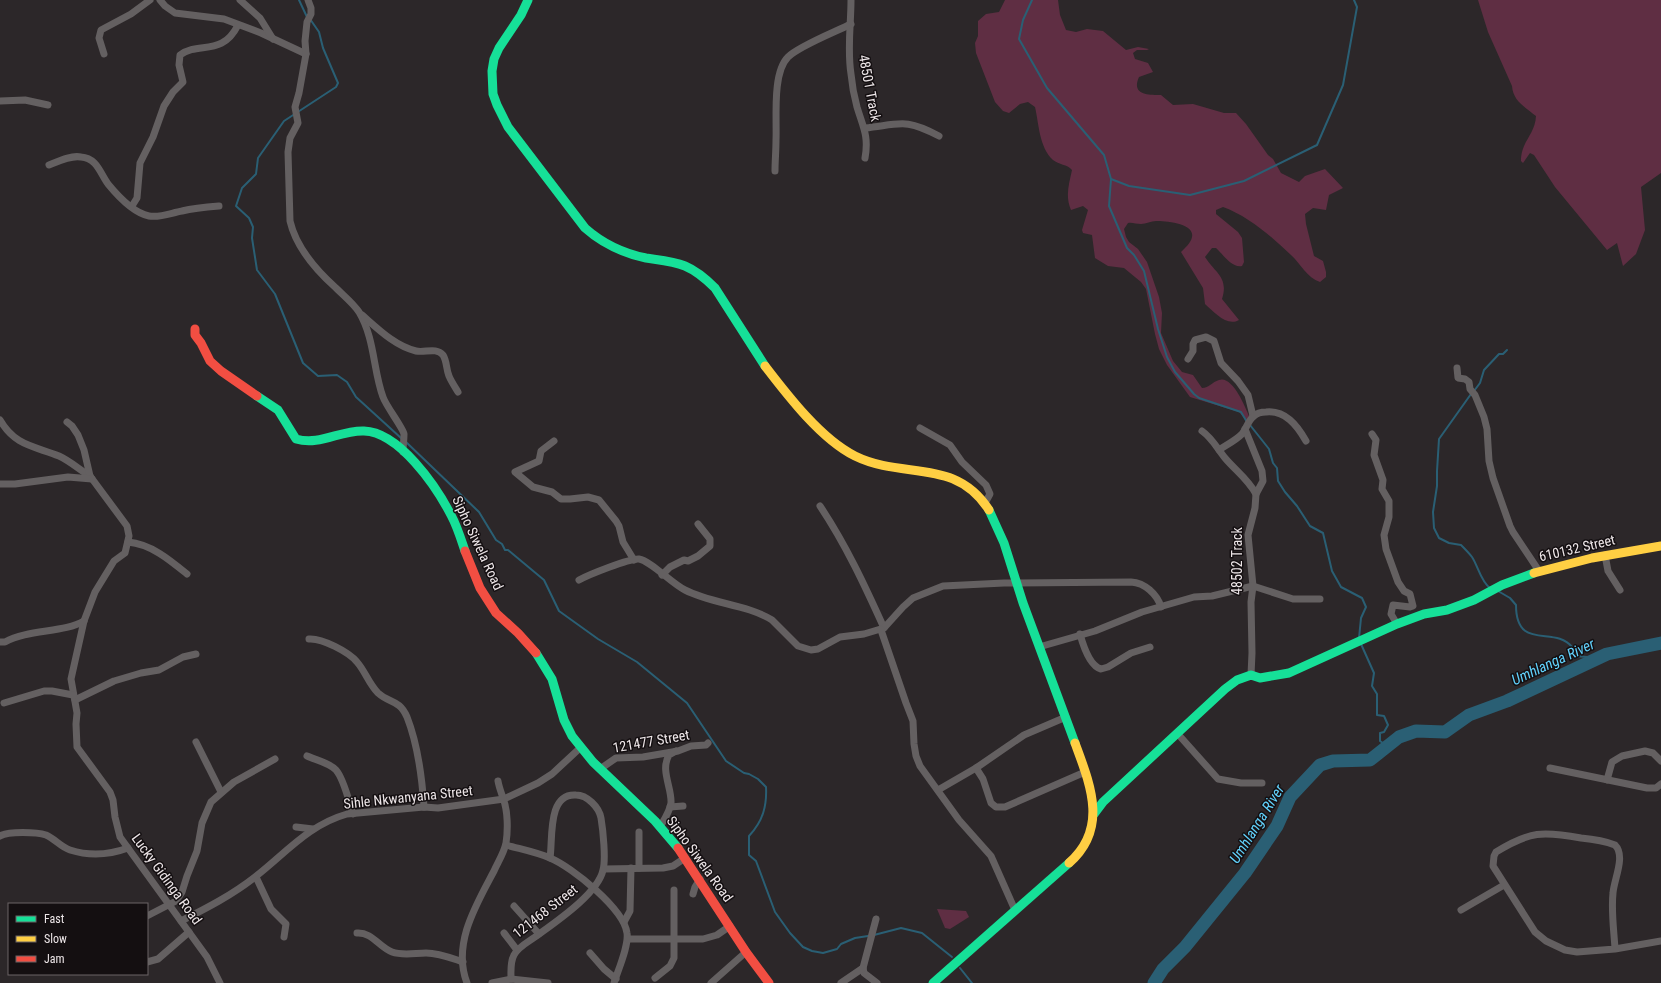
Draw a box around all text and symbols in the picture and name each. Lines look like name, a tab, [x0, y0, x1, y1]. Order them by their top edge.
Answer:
street label: 48501 Track	[856, 53, 884, 123]
street label: Sipho Siwela Road	[449, 494, 507, 592]
street label: 48502 Track	[1229, 526, 1245, 595]
street label: 610132 Street	[1537, 531, 1617, 565]
water label: Umhlanga River	[1509, 635, 1598, 689]
street label: 121477 Street	[611, 726, 691, 756]
water label: Umhlanga River	[1226, 781, 1289, 867]
street label: Sihle Nkwanyana Street	[343, 782, 473, 812]
street label: Sipho Siwela Road	[664, 813, 736, 905]
street label: Lucky Gidinga Road	[129, 830, 205, 928]
street label: 121468 Street	[510, 881, 580, 941]
legend	[8, 903, 148, 975]
text: Fast	[44, 912, 65, 926]
text: Slow	[44, 932, 67, 946]
text: Jam	[44, 952, 65, 966]

